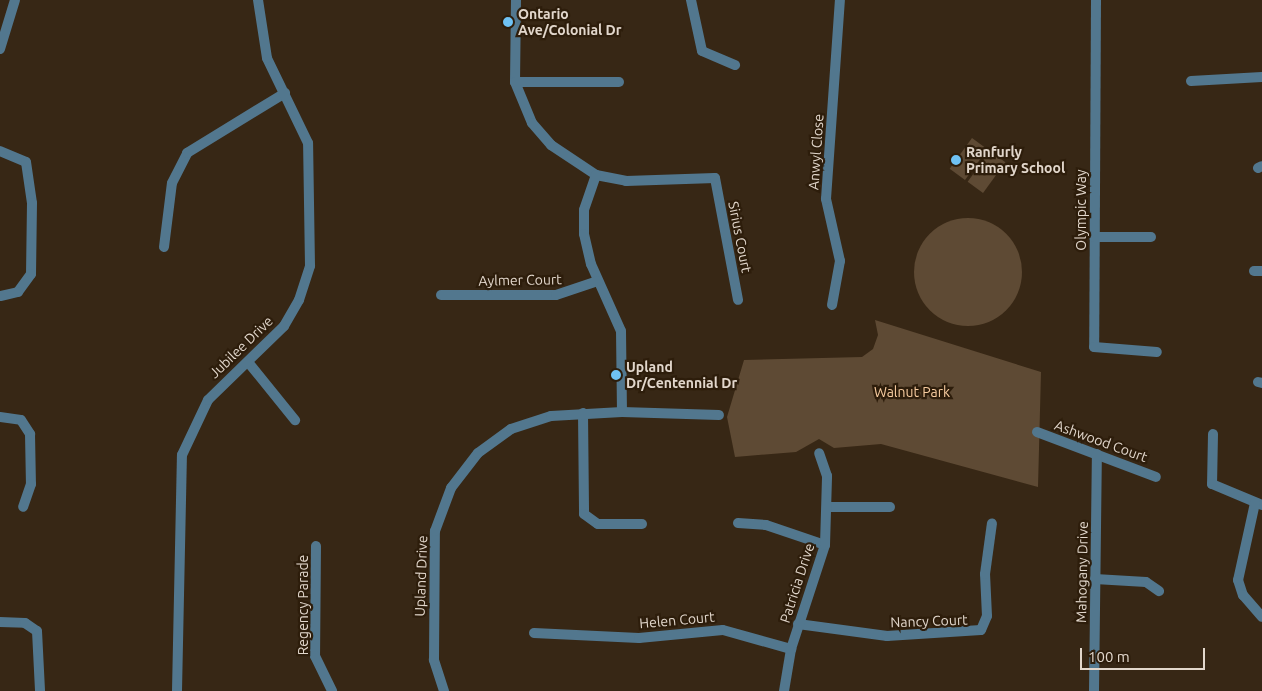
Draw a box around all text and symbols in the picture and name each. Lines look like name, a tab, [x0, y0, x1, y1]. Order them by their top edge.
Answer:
place label: Ontario Ave/Colonial Dr	[518, 6, 622, 38]
marker: Ontario Ave/Colonial Dr	[502, 16, 514, 28]
street label: Anwyl Close	[805, 113, 827, 191]
place label: Ranfurly Primary School	[966, 144, 1065, 176]
marker: Ranfurly Primary School	[950, 154, 962, 166]
street label: Olympic Way	[1073, 169, 1089, 251]
street label: Sirius Court	[725, 200, 755, 274]
street label: Aylmer Court	[478, 271, 562, 289]
street label: Jubilee Drive	[206, 313, 276, 381]
place label: Upland Dr/Centennial Dr	[626, 359, 737, 392]
marker: Upland Dr/Centennial Dr	[610, 369, 622, 381]
park label: Walnut Park	[874, 384, 950, 400]
street label: Ashwood Court	[1052, 416, 1150, 466]
street label: Mahogany Drive	[1073, 521, 1091, 623]
street label: Upland Drive	[411, 535, 431, 617]
street label: Patricia Drive	[776, 541, 818, 625]
street label: Regency Parade	[295, 555, 311, 655]
street label: Helen Court	[639, 608, 715, 632]
street label: Nancy Court	[890, 611, 968, 631]
scale bar	[1082, 638, 1207, 670]
text: 100 m	[1088, 648, 1130, 665]

